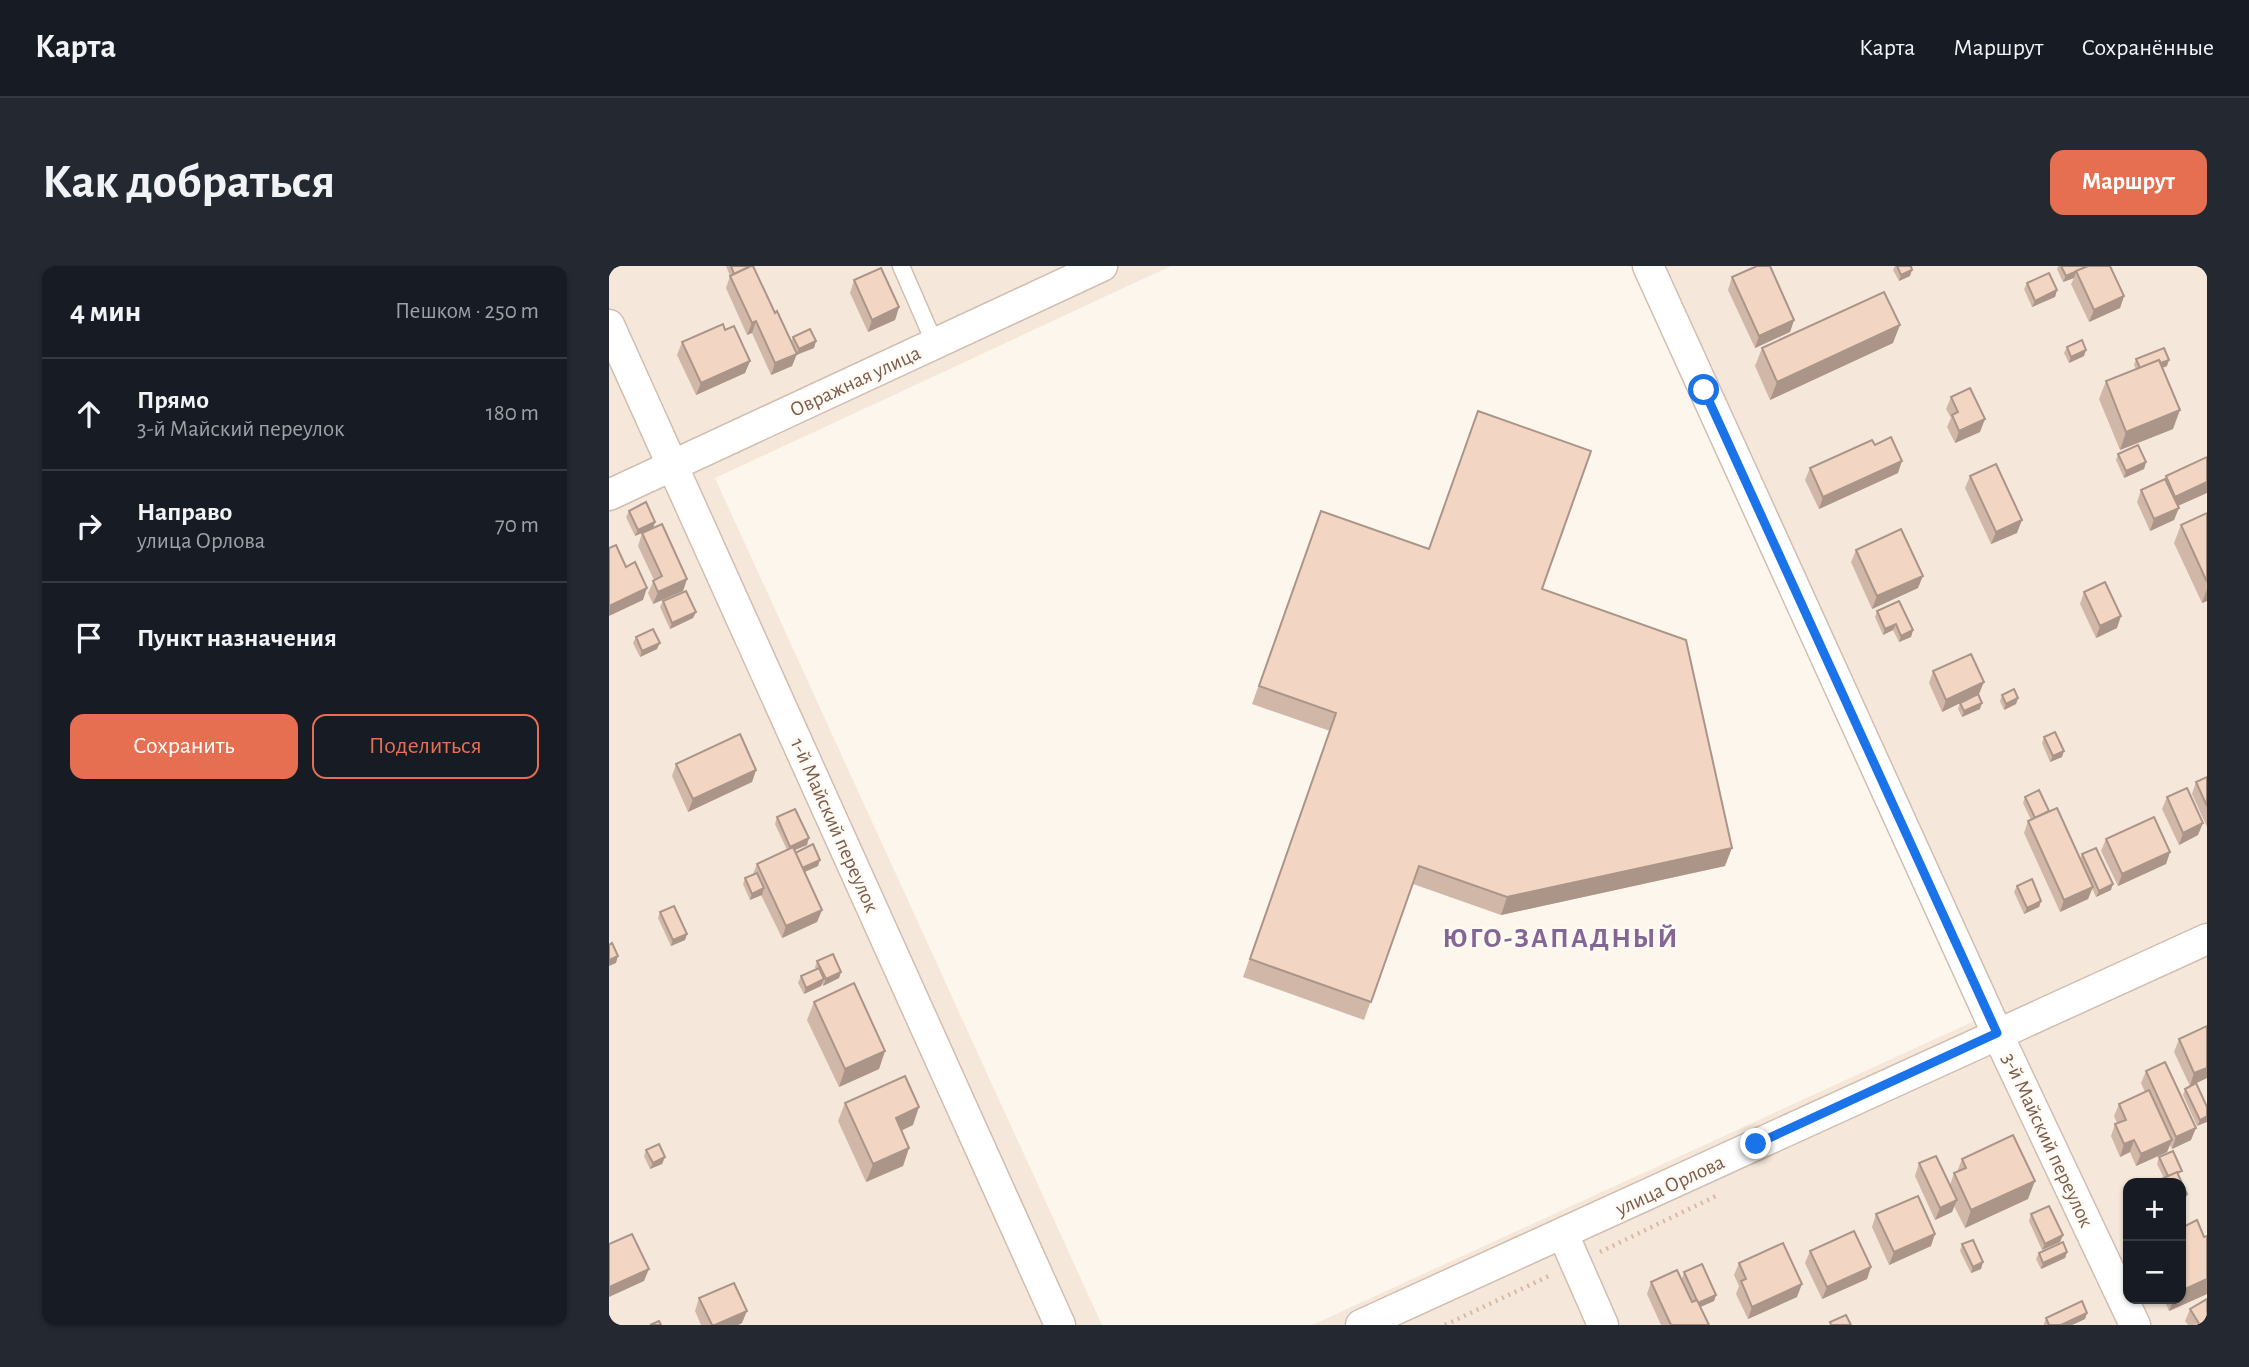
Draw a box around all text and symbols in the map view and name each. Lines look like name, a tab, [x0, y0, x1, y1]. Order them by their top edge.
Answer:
text: Карта	[35, 31, 116, 64]
text: Карта	[1859, 36, 1915, 60]
text: Маршрут	[1953, 36, 2043, 60]
text: Сохранённые	[2081, 36, 2214, 60]
button: Маршрут	[2050, 150, 2207, 215]
text: Как добраться	[42, 158, 335, 207]
text: 4 мин	[70, 297, 141, 327]
text: Пешком · 250 m	[395, 300, 539, 323]
street label: Овражная улица	[787, 342, 924, 421]
route start	[1688, 374, 1719, 405]
text: Прямо	[137, 387, 209, 413]
icon: ahead	[70, 395, 108, 433]
text: 180 m	[486, 402, 539, 425]
text: 3-й Майский переулок	[137, 418, 345, 441]
text: Направо	[137, 499, 232, 525]
icon: right	[70, 507, 108, 545]
text: 70 m	[495, 514, 539, 537]
text: улица Орлова	[137, 530, 265, 553]
icon: arrive	[70, 619, 108, 657]
text: Пункт назначения	[137, 625, 337, 651]
button: Сохранить	[70, 714, 298, 779]
button: Поделиться	[312, 714, 539, 779]
street label: 1-й Майский переулок	[787, 735, 883, 916]
district label: ЮГО-ЗАПАДНЫЙ	[1443, 924, 1679, 953]
street label: 3-й Майский переулок	[1998, 1050, 2097, 1231]
route end	[1740, 1128, 1771, 1159]
street label: улица Орлова	[1612, 1151, 1728, 1220]
map controls	[2123, 1178, 2186, 1304]
button: +	[2123, 1178, 2186, 1241]
button: −	[2123, 1241, 2186, 1304]

